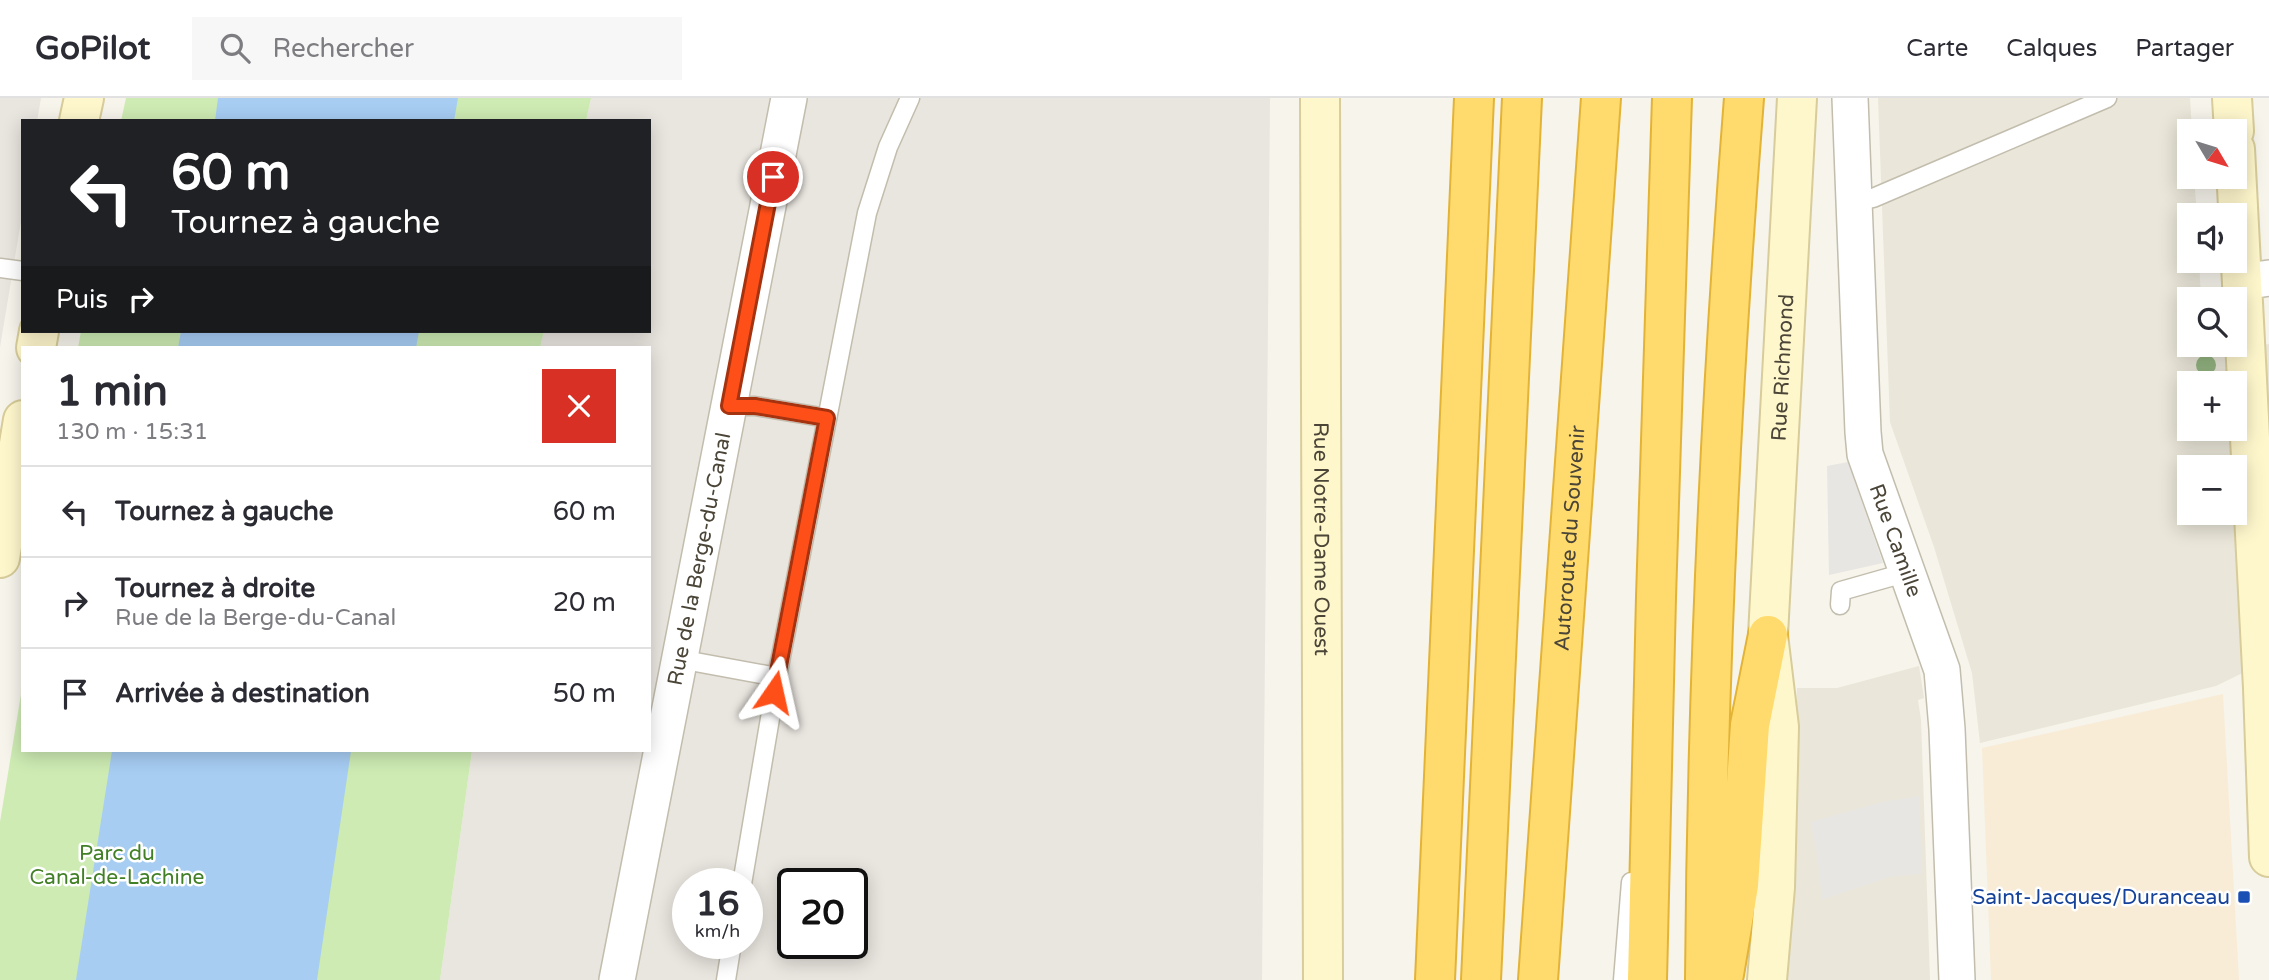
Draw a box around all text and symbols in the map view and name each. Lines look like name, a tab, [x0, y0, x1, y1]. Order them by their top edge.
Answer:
search box	[192, 17, 682, 80]
text: GoPilot	[35, 29, 150, 68]
icon: search	[216, 29, 254, 67]
text: Rechercher	[272, 33, 414, 64]
text: Carte	[1906, 34, 1968, 63]
text: Calques	[2006, 34, 2097, 63]
text: Partager	[2135, 34, 2234, 63]
north arrow	[2177, 119, 2247, 189]
map controls	[2177, 119, 2247, 525]
text: 60 m	[171, 144, 290, 203]
icon: left	[56, 147, 147, 238]
pin	[743, 147, 803, 207]
icon: arrive	[754, 158, 792, 196]
button: sound	[2177, 203, 2247, 273]
text: Tournez à gauche	[171, 204, 440, 242]
icon: right	[122, 280, 160, 318]
text: Puis	[56, 284, 108, 315]
button: search	[2177, 287, 2247, 357]
street label: Rue Richmond	[1766, 293, 1799, 442]
text: 1 min	[56, 366, 168, 417]
button: close	[542, 369, 616, 443]
button: +	[2177, 371, 2247, 441]
text: 130 m · 15:31	[56, 418, 208, 446]
street label: Rue Notre-Dame Ouest	[1309, 422, 1334, 656]
street label: Autoroute du Souvenir	[1549, 424, 1590, 652]
street label: Rue de la Berge-du-Canal	[662, 430, 736, 687]
button: −	[2177, 455, 2247, 525]
street label: Rue Camille	[1864, 480, 1927, 600]
icon: left	[56, 493, 94, 531]
text: Tournez à gauche	[115, 496, 334, 527]
text: 60 m	[553, 496, 616, 527]
text: Tournez à droite	[115, 573, 315, 604]
icon: right	[56, 584, 94, 622]
text: 20 m	[553, 587, 616, 618]
text: Rue de la Berge-du-Canal	[115, 604, 396, 632]
position arrow	[737, 655, 811, 729]
icon: arrive	[56, 675, 94, 713]
text: Arrivée à destination	[115, 678, 370, 709]
text: 50 m	[553, 678, 616, 709]
park label: Parc du Canal-de-Lachine	[29, 841, 205, 890]
speed limit sign: 20	[777, 868, 868, 959]
text: 16	[696, 883, 739, 925]
place label: Saint-Jacques/Duranceau	[1972, 885, 2230, 910]
marker: Saint-Jacques/Duranceau	[2236, 889, 2252, 905]
text: km/h	[695, 920, 740, 942]

